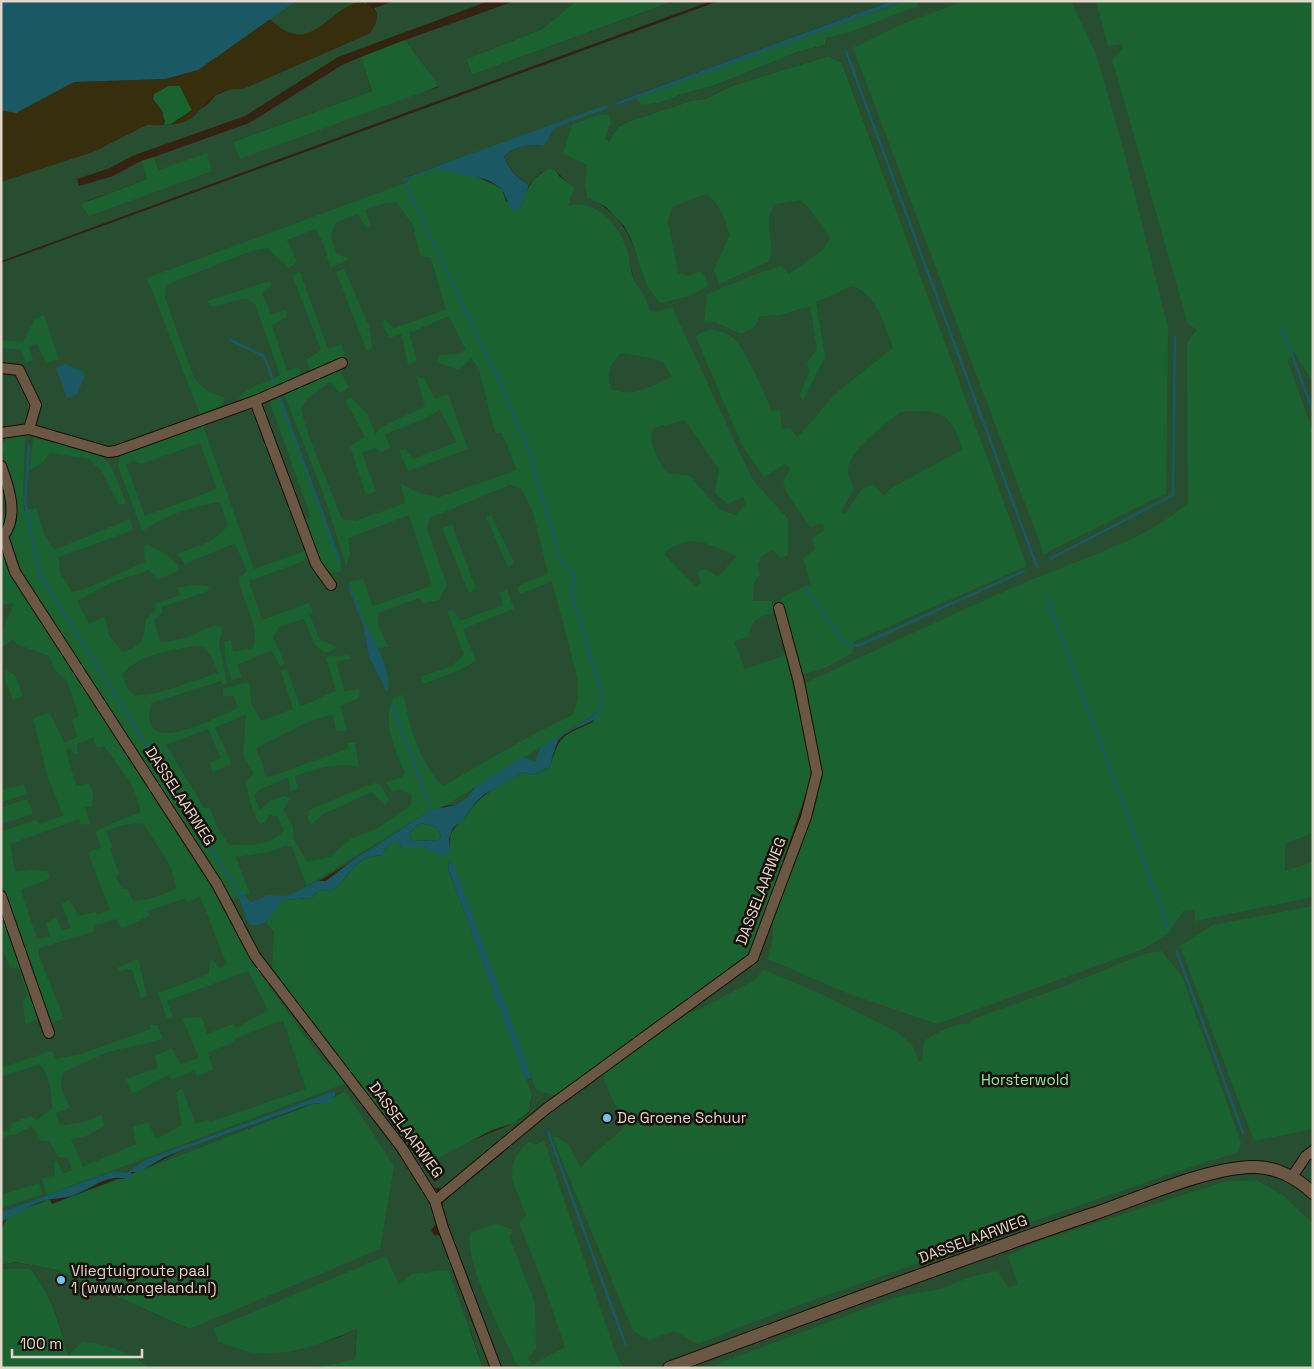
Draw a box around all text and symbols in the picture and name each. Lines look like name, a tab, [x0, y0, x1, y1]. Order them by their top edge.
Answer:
street label: DASSELAARWEG	[141, 743, 219, 849]
street label: DASSELAARWEG	[731, 834, 790, 947]
park label: Horsterwold	[981, 1070, 1069, 1089]
street label: DASSELAARWEG	[365, 1078, 448, 1181]
place label: De Groene Schuur	[617, 1108, 747, 1127]
marker: De Groene Schuur	[601, 1112, 613, 1124]
street label: DASSELAARWEG	[916, 1210, 1030, 1267]
place label: Vliegtuigroute paal 1 (www.ongeland.nl)	[71, 1261, 217, 1298]
marker: Vliegtuigroute paal 1 (www.ongeland.nl)	[55, 1274, 67, 1286]
scale bar	[12, 1326, 142, 1358]
text: 100 m	[20, 1334, 62, 1353]

